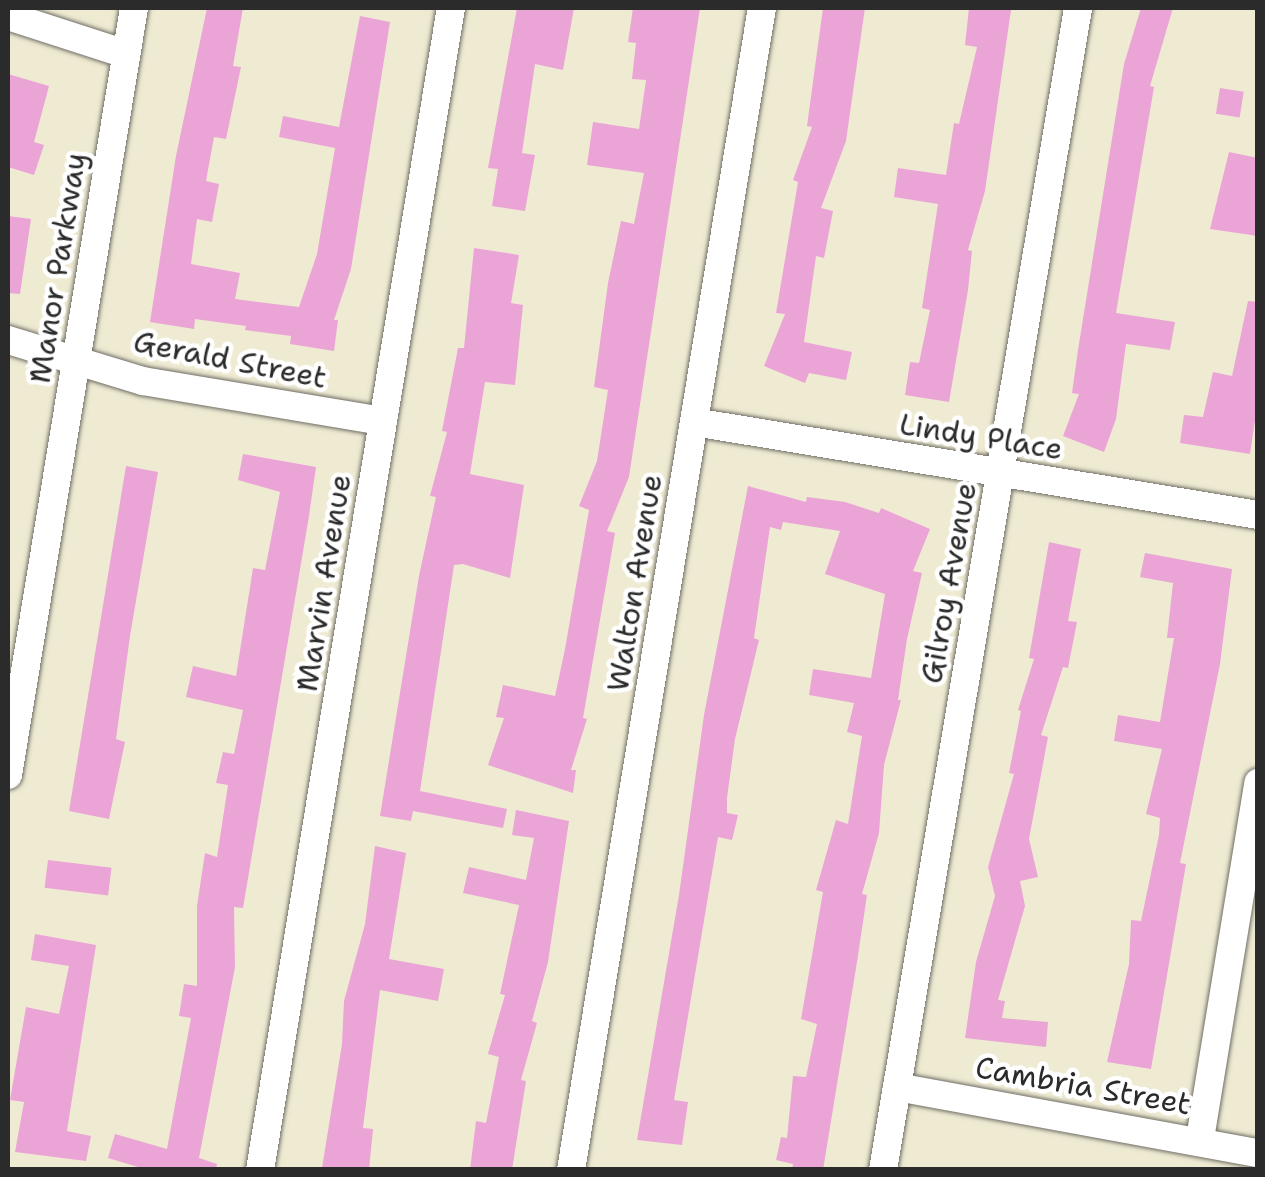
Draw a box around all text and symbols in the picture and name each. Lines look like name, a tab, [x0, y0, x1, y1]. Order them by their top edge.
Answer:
street label: Manor Parkway	[22, 150, 94, 386]
street label: Gerald Street	[130, 324, 330, 396]
street label: Lindy Place	[897, 406, 1065, 468]
street label: Marvin Avenue	[289, 472, 359, 694]
street label: Walton Avenue	[600, 472, 670, 694]
street label: Gilroy Avenue	[914, 480, 984, 686]
street label: Cambria Street	[972, 1049, 1194, 1123]

